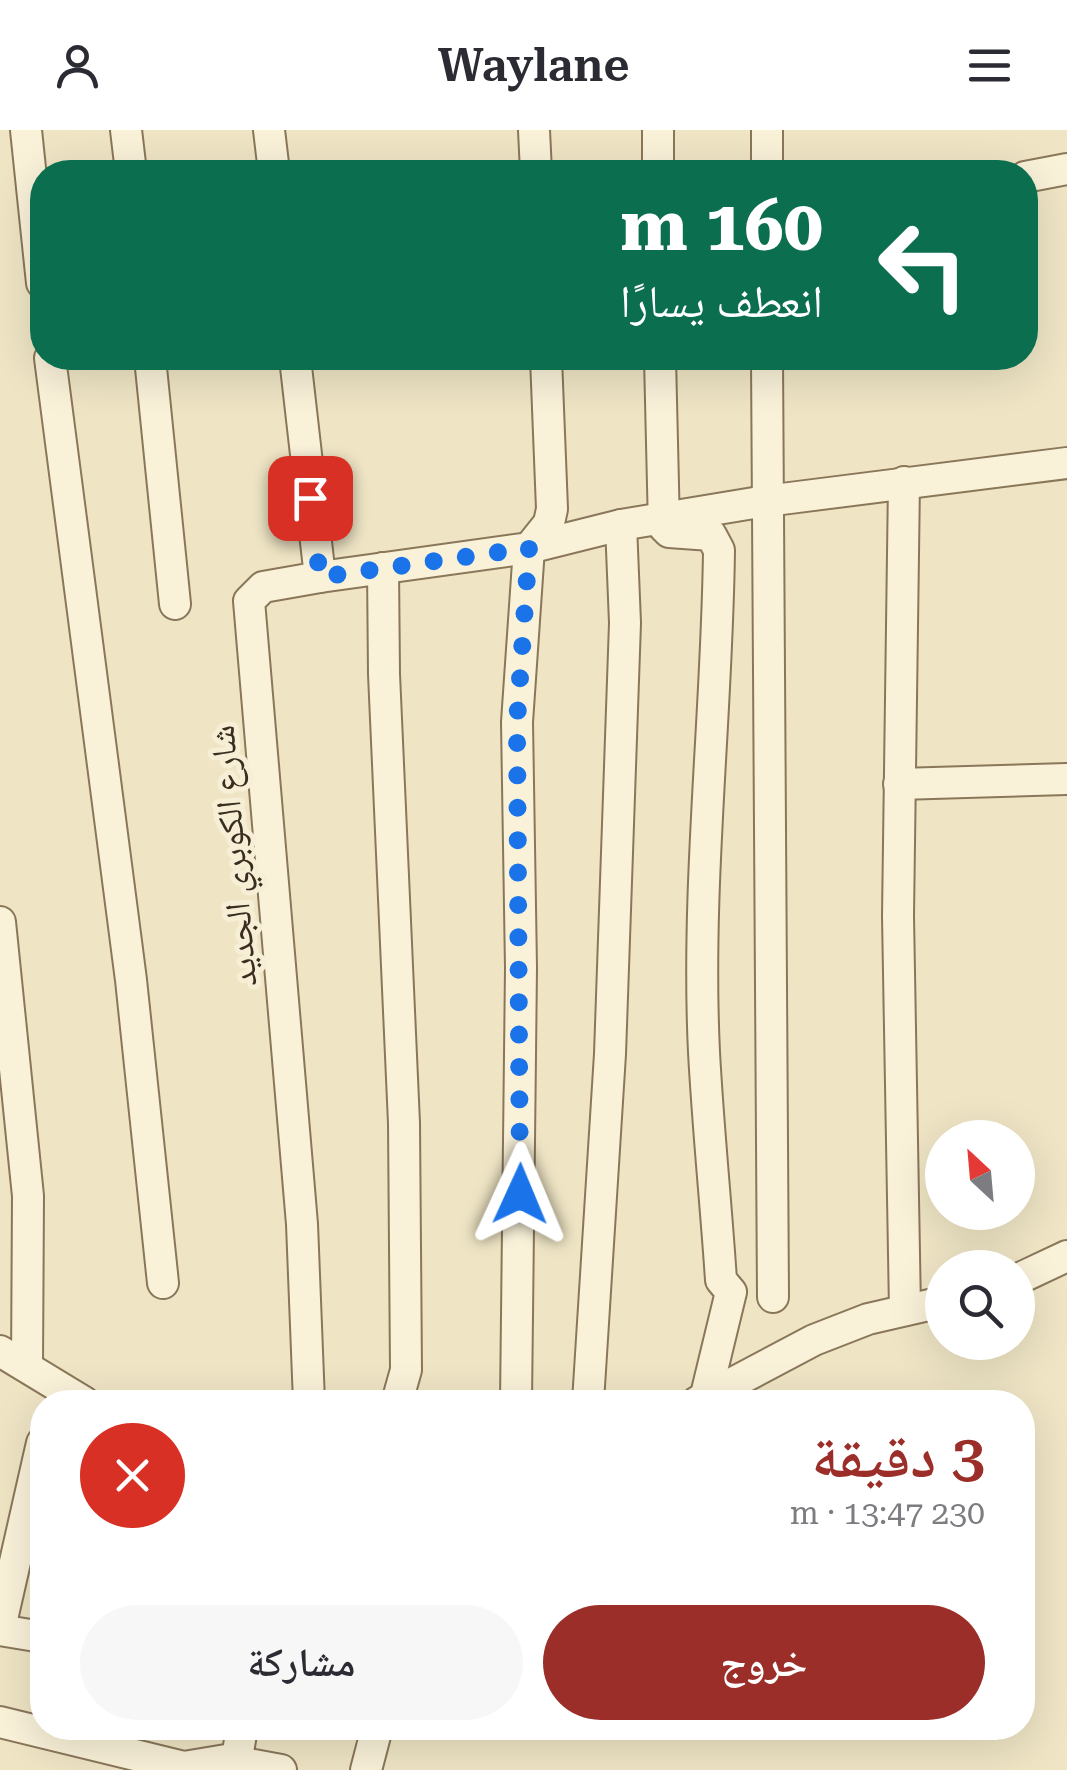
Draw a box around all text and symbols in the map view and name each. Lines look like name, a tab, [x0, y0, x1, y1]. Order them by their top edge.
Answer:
icon: person	[50, 38, 105, 93]
icon: menu	[962, 38, 1017, 93]
text: Waylane	[438, 39, 629, 92]
text: 160 m	[620, 185, 823, 267]
icon: left	[858, 200, 988, 330]
text: انعطف يسارًا	[620, 275, 823, 328]
pin	[268, 456, 353, 541]
icon: arrive	[283, 471, 338, 526]
street label: شارع الكوبري الجديد	[202, 723, 272, 988]
north arrow	[925, 1120, 1035, 1230]
map controls	[925, 1120, 1035, 1360]
position arrow	[468, 1142, 572, 1246]
button: search	[925, 1250, 1035, 1360]
text: 3 دقيقة	[812, 1421, 985, 1492]
button: close	[80, 1423, 185, 1528]
text: 230 m · 13:47	[790, 1494, 985, 1532]
button: مشاركة	[80, 1605, 523, 1720]
button: خروج	[543, 1605, 985, 1720]

